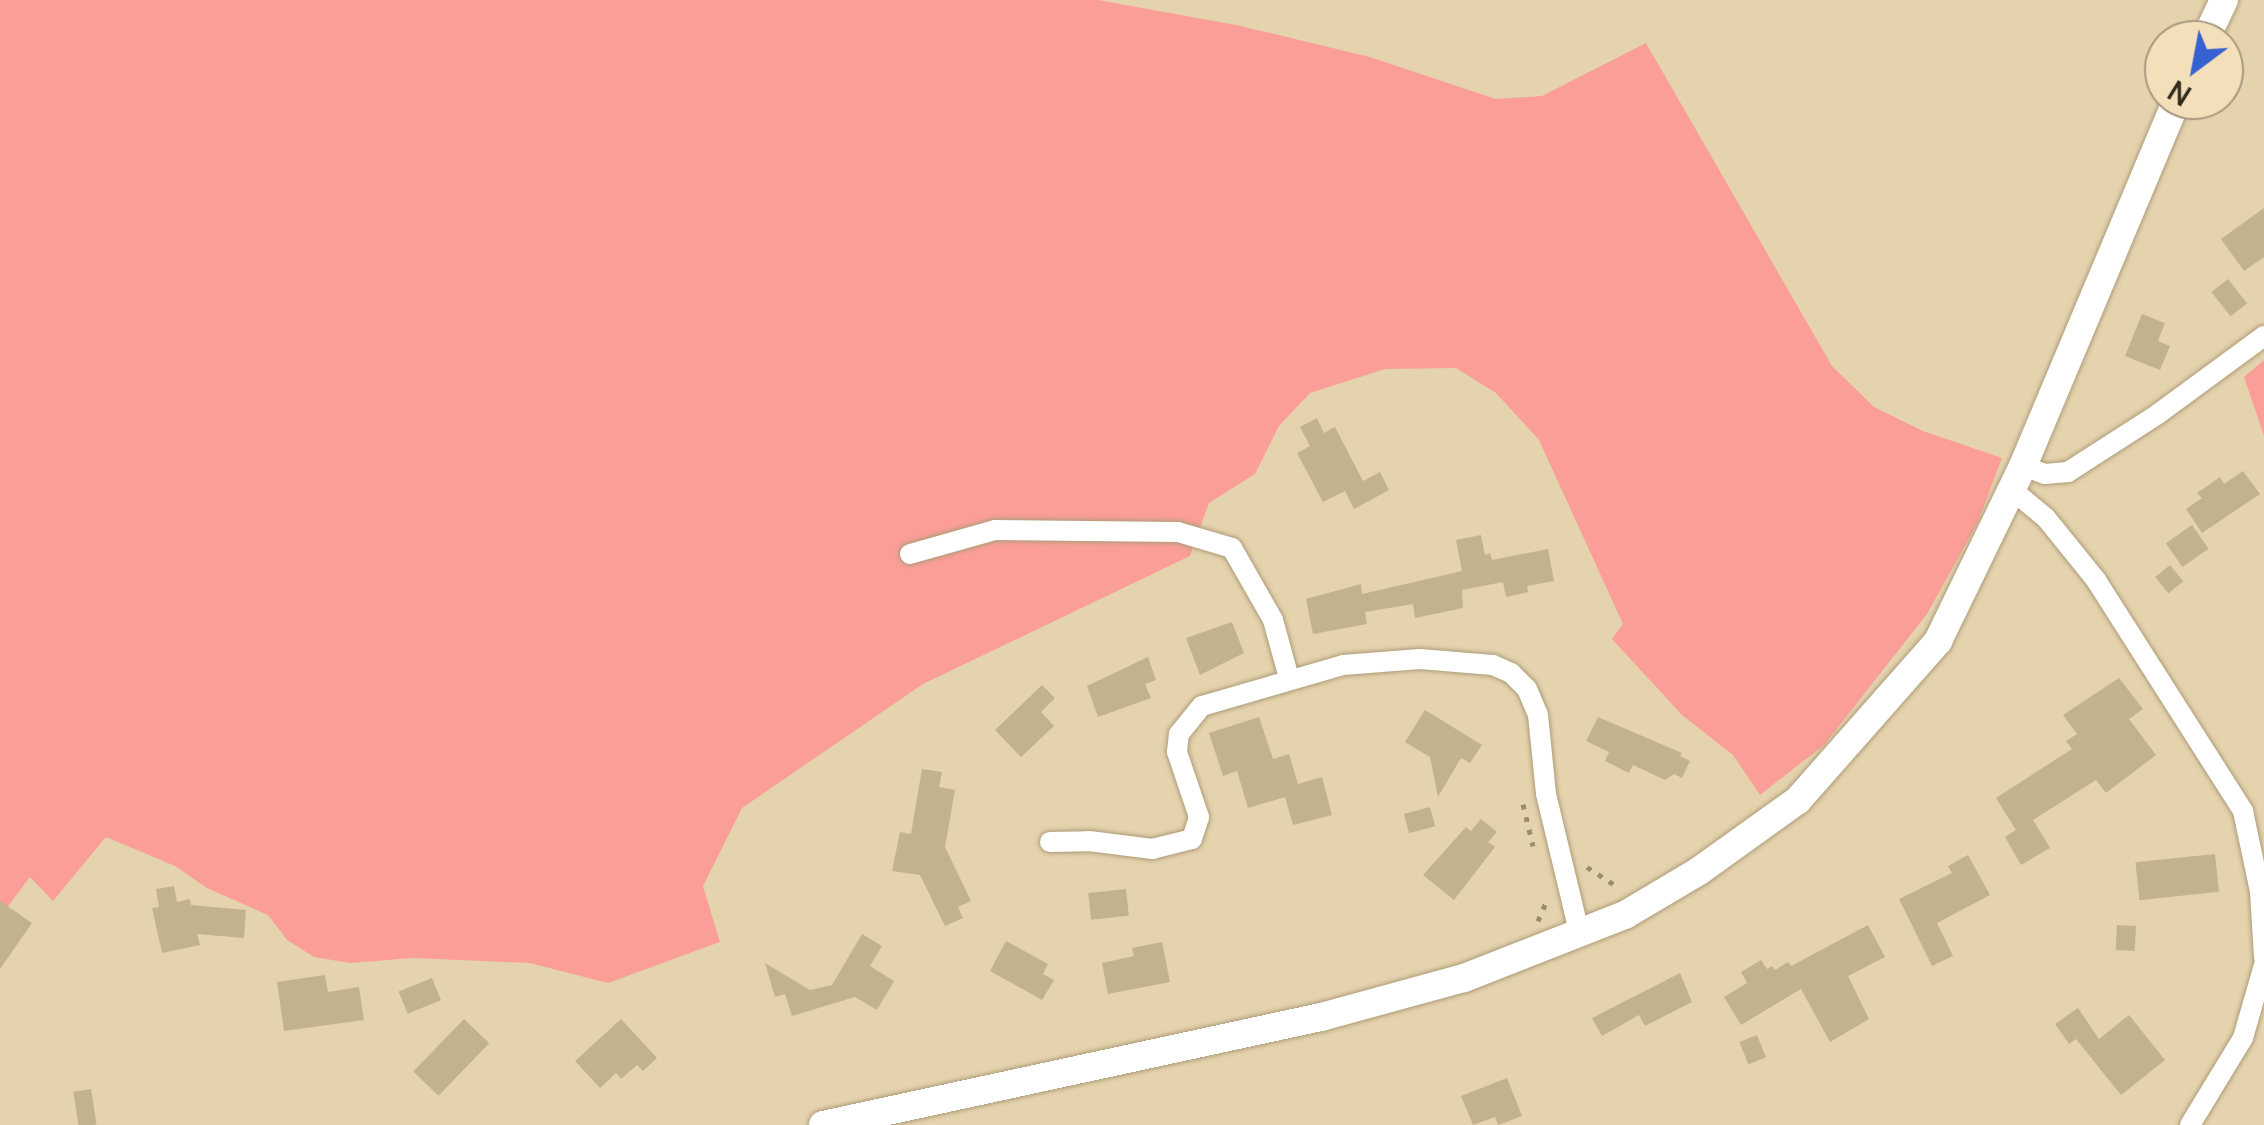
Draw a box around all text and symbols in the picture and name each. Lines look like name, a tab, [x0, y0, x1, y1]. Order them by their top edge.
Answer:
north arrow	[2144, 20, 2244, 120]
text: N	[2161, 72, 2198, 115]

